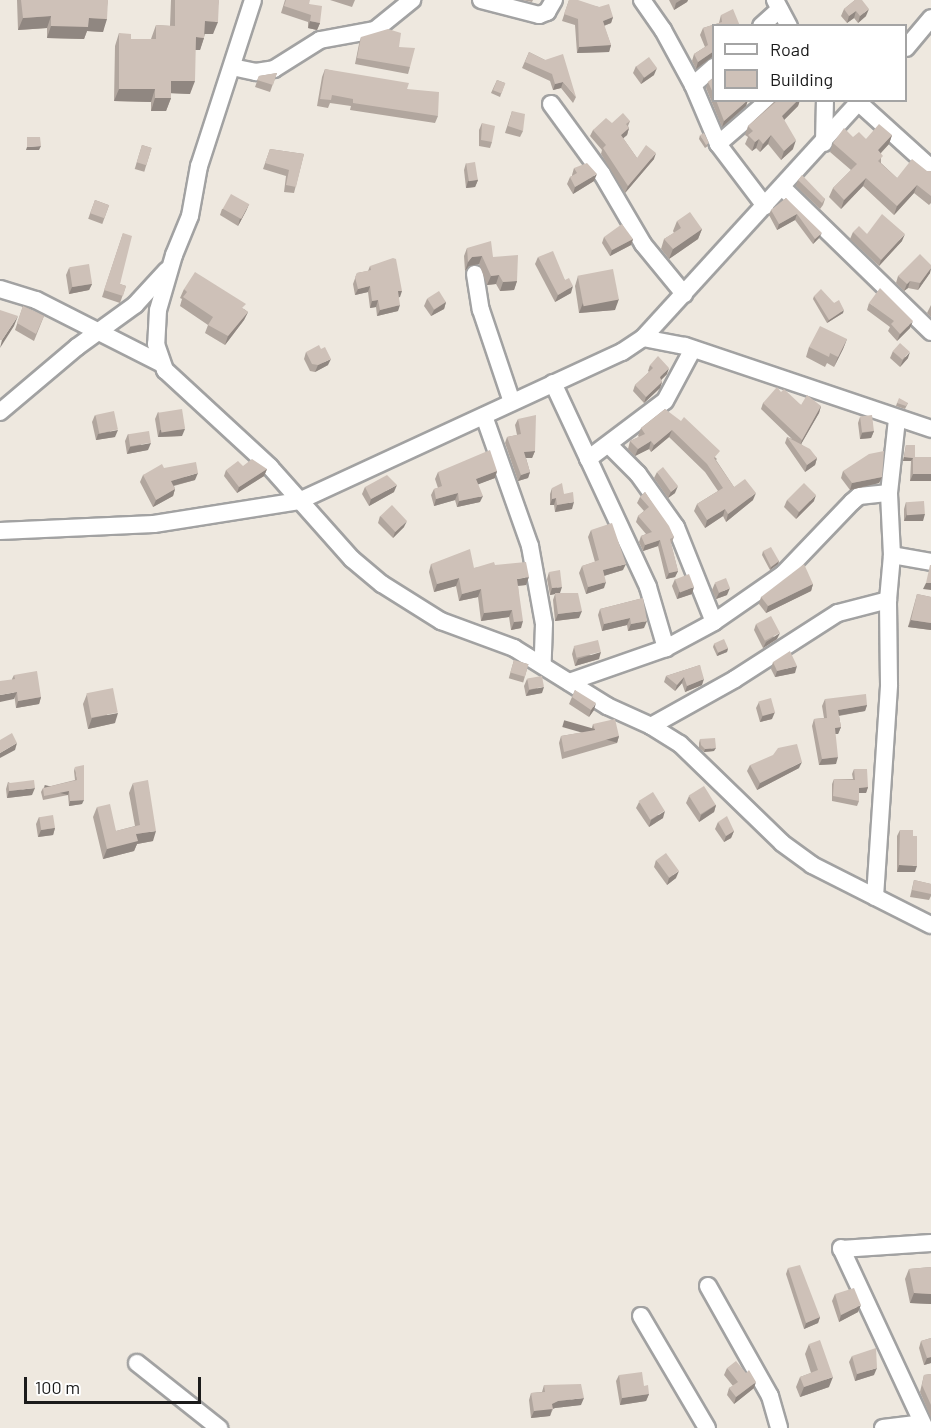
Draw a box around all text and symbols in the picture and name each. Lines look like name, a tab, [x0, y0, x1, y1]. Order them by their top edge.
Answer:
legend	[712, 24, 907, 102]
text: Road	[770, 38, 810, 60]
text: Building	[770, 68, 833, 90]
scale bar	[27, 1365, 204, 1403]
text: 100 m	[35, 1376, 80, 1398]

